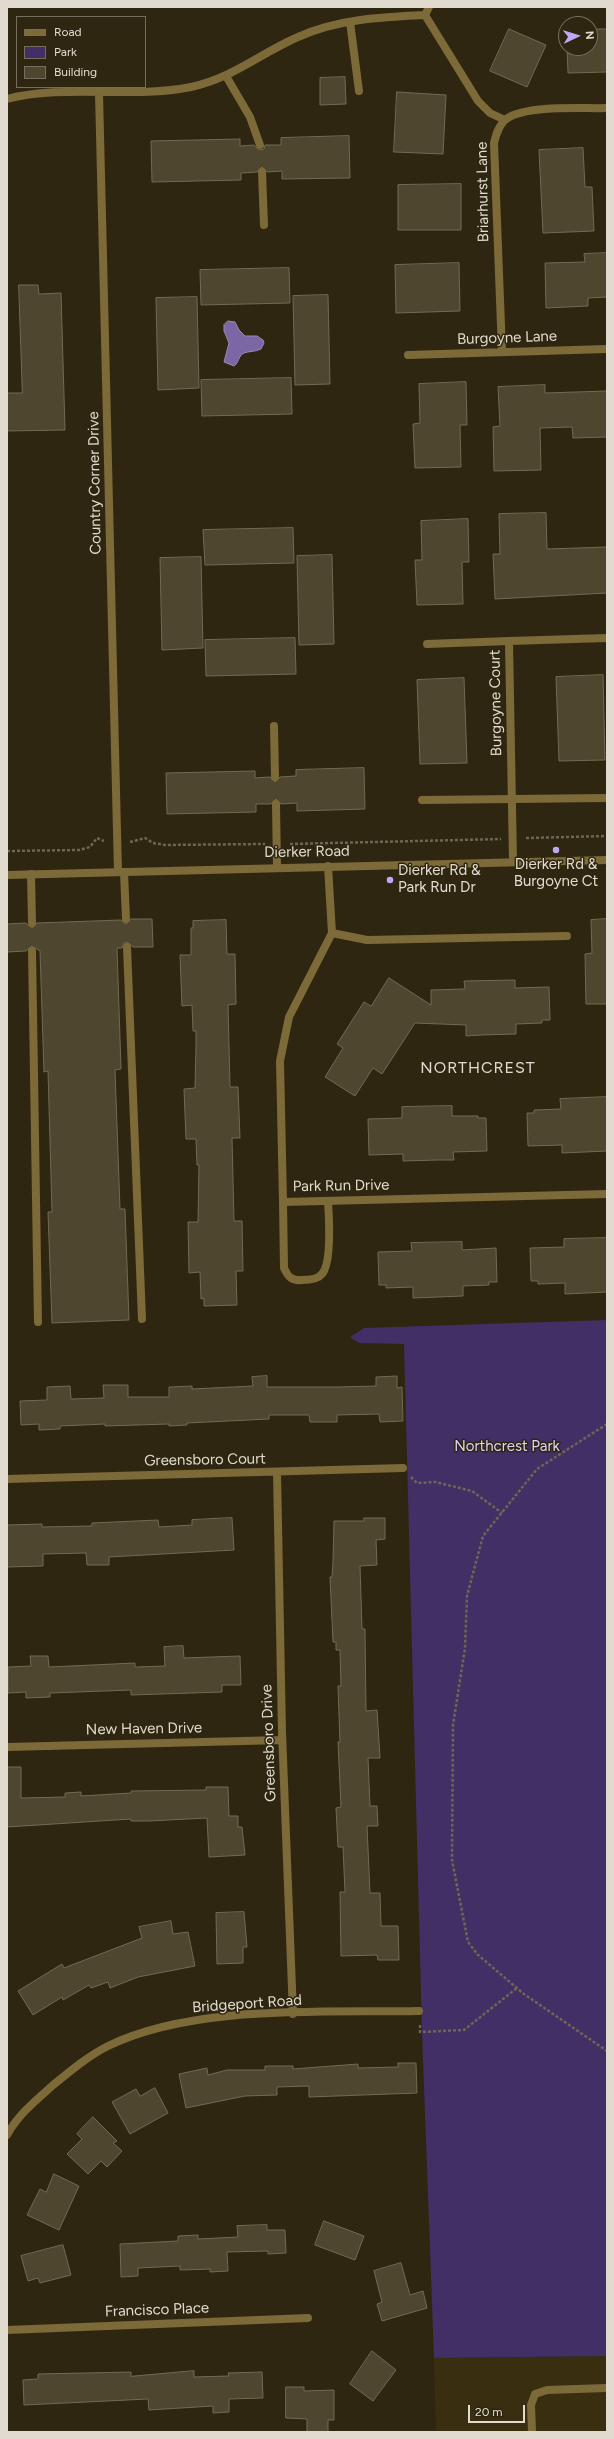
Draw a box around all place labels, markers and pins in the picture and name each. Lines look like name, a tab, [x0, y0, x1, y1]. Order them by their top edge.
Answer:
marker: Dierker Rd & Burgoyne Ct	[551, 845, 561, 855]
place label: Dierker Rd & Burgoyne Ct	[514, 856, 598, 891]
place label: Dierker Rd & Park Run Dr	[398, 862, 481, 897]
marker: Dierker Rd & Park Run Dr	[385, 875, 395, 885]

